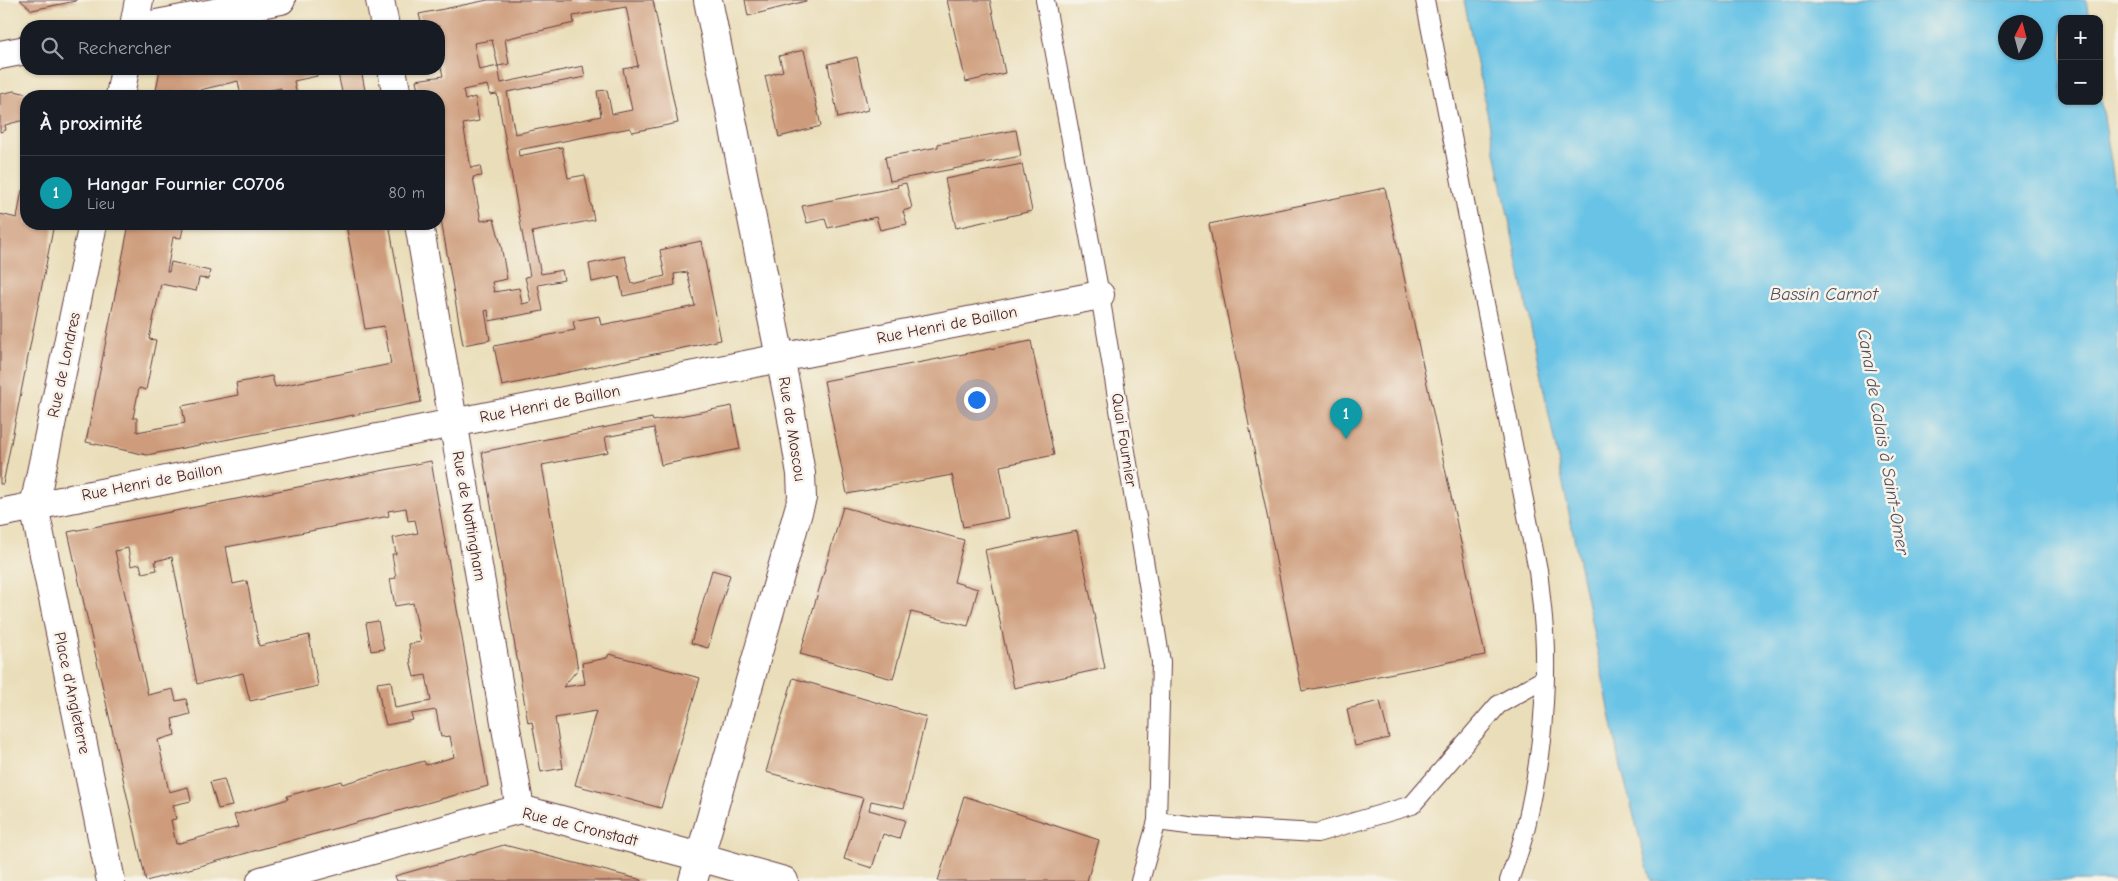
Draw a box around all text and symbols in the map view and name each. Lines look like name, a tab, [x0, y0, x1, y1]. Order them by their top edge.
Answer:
north arrow	[1998, 15, 2043, 60]
map controls	[2058, 15, 2103, 105]
button: +	[2058, 15, 2103, 60]
search box	[20, 20, 445, 75]
icon: search	[38, 34, 66, 62]
text: Rechercher	[78, 37, 171, 59]
button: −	[2058, 60, 2103, 105]
text: À proximité	[40, 111, 142, 135]
text: Hangar Fournier CO706	[87, 173, 285, 195]
text: 1	[53, 184, 59, 202]
text: 80 m	[388, 184, 425, 202]
text: Lieu	[87, 195, 115, 213]
water label: Bassin Carnot	[1770, 284, 1879, 305]
street label: Rue Henri de Baillon	[875, 303, 1019, 347]
street label: Rue de Londres	[44, 310, 84, 419]
water label: Canal de Calais à Saint-Omer	[1853, 327, 1913, 557]
street label: Rue de Moscou	[775, 375, 809, 483]
street label: Rue Henri de Baillon	[478, 382, 622, 426]
your location	[964, 387, 990, 413]
street label: Quai Fournier	[1108, 392, 1140, 489]
pin: 1	[1330, 398, 1362, 439]
street label: Rue de Nottingham	[449, 449, 489, 583]
street label: Rue Henri de Baillon	[80, 460, 224, 504]
street label: Place d'Angleterre	[50, 630, 94, 756]
street label: Rue de Cronstadt	[520, 804, 640, 850]

